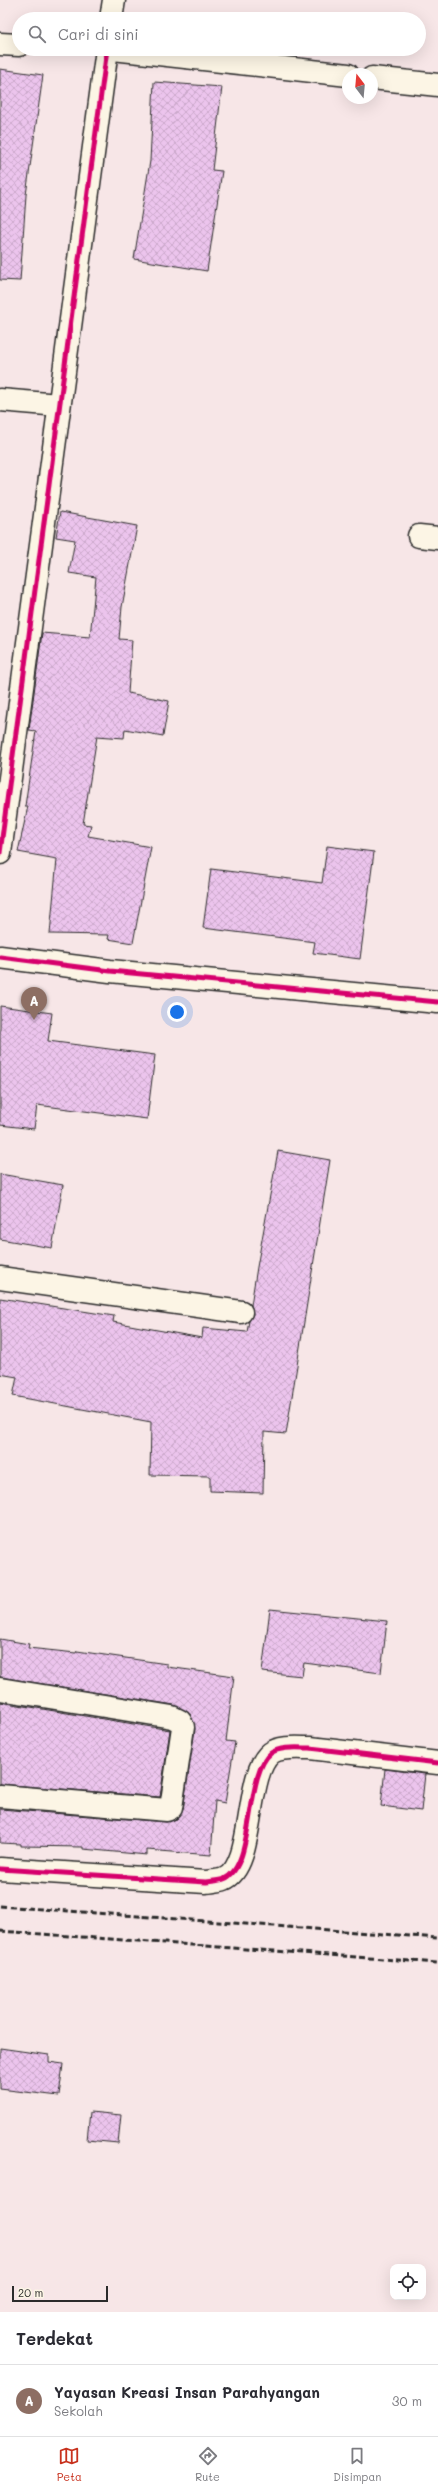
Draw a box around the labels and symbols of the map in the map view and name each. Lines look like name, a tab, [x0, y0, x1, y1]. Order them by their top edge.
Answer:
north arrow	[342, 68, 378, 104]
pin: A	[21, 987, 47, 1020]
your location	[167, 1002, 187, 1022]
scale bar	[12, 2284, 108, 2303]

